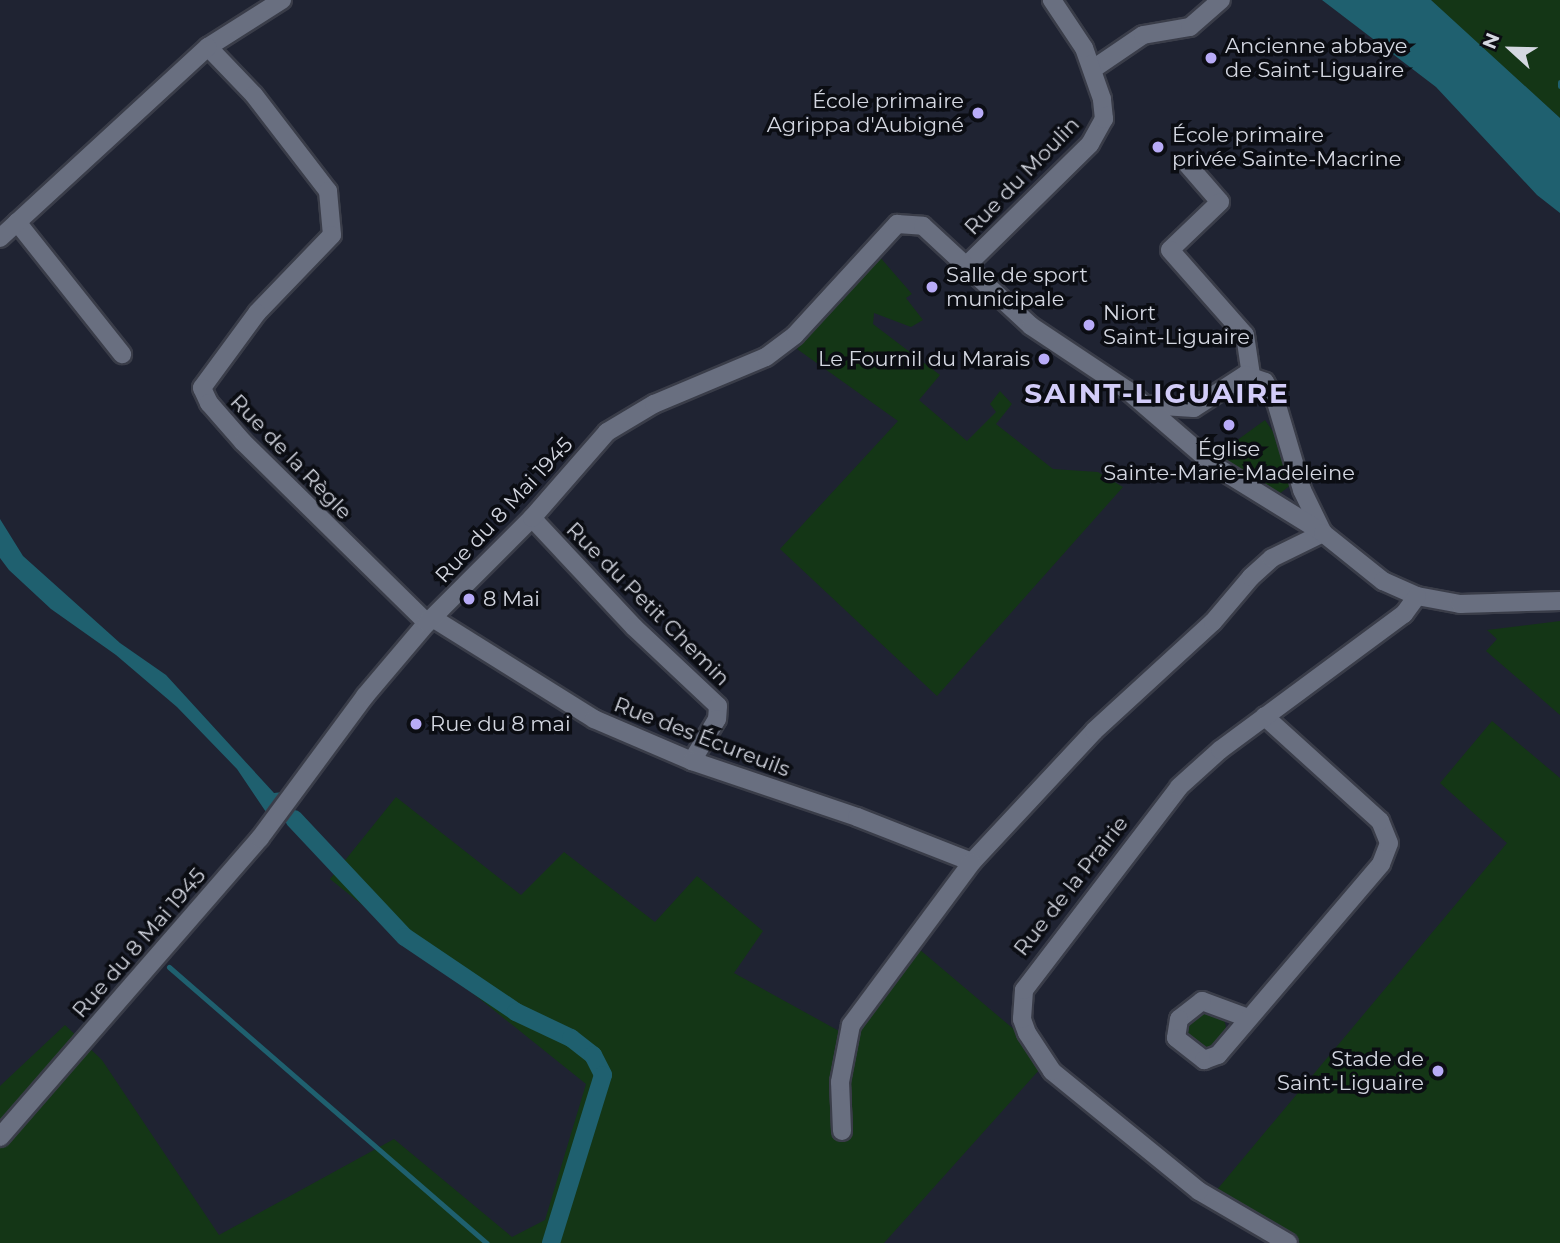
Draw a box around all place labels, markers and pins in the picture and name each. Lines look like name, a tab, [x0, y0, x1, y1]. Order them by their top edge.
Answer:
place label: Ancienne abbaye de Saint-Liguaire	[1225, 33, 1407, 83]
marker: Ancienne abbaye de Saint-Liguaire	[1203, 50, 1219, 66]
place label: École primaire Agrippa d'Aubigné	[767, 88, 964, 138]
marker: École primaire Agrippa d'Aubigné	[970, 105, 986, 121]
place label: École primaire privée Sainte-Macrine	[1172, 122, 1401, 172]
marker: École primaire privée Sainte-Macrine	[1150, 139, 1166, 155]
place label: Salle de sport municipale	[946, 262, 1088, 312]
marker: Salle de sport municipale	[924, 279, 940, 295]
place label: Niort Saint-Liguaire	[1103, 300, 1250, 350]
marker: Niort Saint-Liguaire	[1081, 317, 1097, 333]
place label: Le Fournil du Marais	[818, 346, 1030, 372]
marker: Le Fournil du Marais	[1036, 351, 1052, 367]
marker: Église Sainte-Marie-Madeleine	[1221, 417, 1237, 433]
place label: Église Sainte-Marie-Madeleine	[1103, 436, 1355, 486]
place label: 8 Mai	[483, 586, 540, 612]
marker: 8 Mai	[461, 591, 477, 607]
place label: Rue du 8 mai	[430, 711, 571, 737]
marker: Rue du 8 mai	[408, 716, 424, 732]
place label: Stade de Saint-Liguaire	[1277, 1046, 1424, 1096]
marker: Stade de Saint-Liguaire	[1430, 1063, 1446, 1079]

